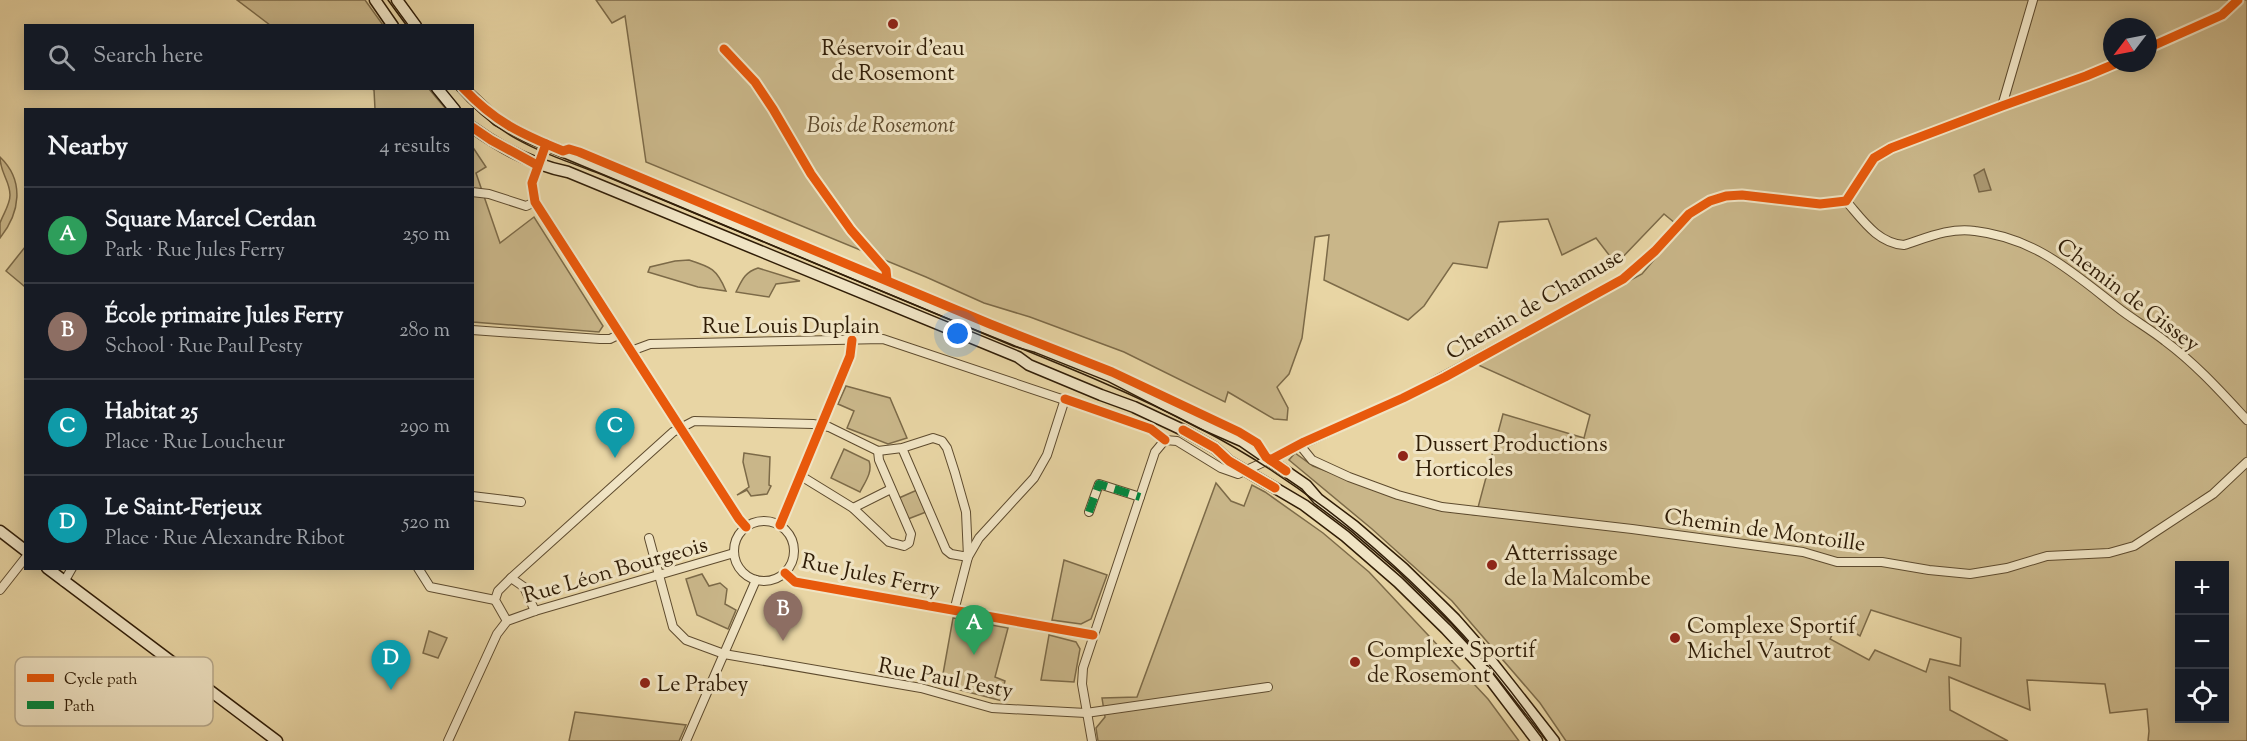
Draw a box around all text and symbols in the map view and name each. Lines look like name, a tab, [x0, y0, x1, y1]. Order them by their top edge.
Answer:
marker: Réservoir d'eau de Rosemont	[886, 17, 900, 31]
north arrow	[2103, 18, 2157, 72]
search box	[24, 24, 474, 90]
place label: Réservoir d'eau de Rosemont	[821, 34, 965, 91]
icon: search	[45, 41, 78, 74]
text: Search here	[93, 41, 203, 73]
park label: Bois de Rosemont	[807, 111, 956, 143]
text: Nearby	[48, 129, 128, 166]
text: 4 results	[379, 133, 450, 162]
text: Square Marcel Cerdan	[105, 205, 316, 237]
text: A	[59, 221, 76, 250]
text: 250 m	[402, 221, 450, 250]
street label: Chemin de Gissey	[2049, 232, 2206, 361]
text: Park · Rue Jules Ferry	[105, 237, 285, 266]
street label: Chemin de Chamuse	[1441, 242, 1630, 370]
text: École primaire Jules Ferry	[105, 301, 344, 333]
street label: Rue Louis Duplain	[702, 312, 880, 344]
text: B	[61, 317, 74, 346]
text: 280 m	[399, 317, 450, 346]
your location	[943, 319, 972, 348]
text: School · Rue Paul Pesty	[105, 333, 303, 362]
text: Habitat 25	[105, 397, 198, 429]
pin: C	[596, 408, 634, 458]
text: C	[59, 413, 76, 442]
text: 290 m	[400, 413, 450, 442]
text: Place · Rue Loucheur	[105, 429, 285, 458]
place label: Dussert Productions Horticoles	[1415, 430, 1608, 487]
marker: Dussert Productions Horticoles	[1396, 449, 1410, 463]
text: Le Saint-Ferjeux	[105, 493, 262, 525]
street label: Chemin de Montoille	[1662, 502, 1867, 562]
text: D	[60, 509, 75, 538]
text: 520 m	[402, 509, 450, 538]
text: Place · Rue Alexandre Ribot	[105, 525, 345, 554]
street label: Rue Léon Bourgeois	[520, 530, 712, 614]
place label: Atterrissage de la Malcombe	[1504, 539, 1651, 596]
street label: Rue Jules Ferry	[798, 547, 943, 607]
marker: Atterrissage de la Malcombe	[1485, 558, 1499, 572]
map controls	[2175, 561, 2229, 723]
button: +	[2175, 561, 2229, 615]
pin: B	[764, 592, 802, 641]
pin: A	[954, 606, 994, 655]
place label: Complexe Sportif Michel Vautrot	[1687, 612, 1857, 669]
button: −	[2175, 615, 2229, 669]
marker: Complexe Sportif Michel Vautrot	[1668, 631, 1682, 645]
place label: Complexe Sportif de Rosemont	[1367, 636, 1537, 693]
pin: D	[372, 640, 410, 690]
street label: Rue Paul Pesty	[875, 651, 1016, 709]
marker: Complexe Sportif de Rosemont	[1348, 655, 1362, 669]
legend	[15, 657, 213, 726]
text: Cycle path	[64, 669, 138, 692]
button: locate	[2175, 669, 2229, 723]
place label: Le Prabey	[657, 670, 748, 702]
marker: Le Prabey	[638, 676, 652, 690]
text: Path	[64, 696, 95, 719]

